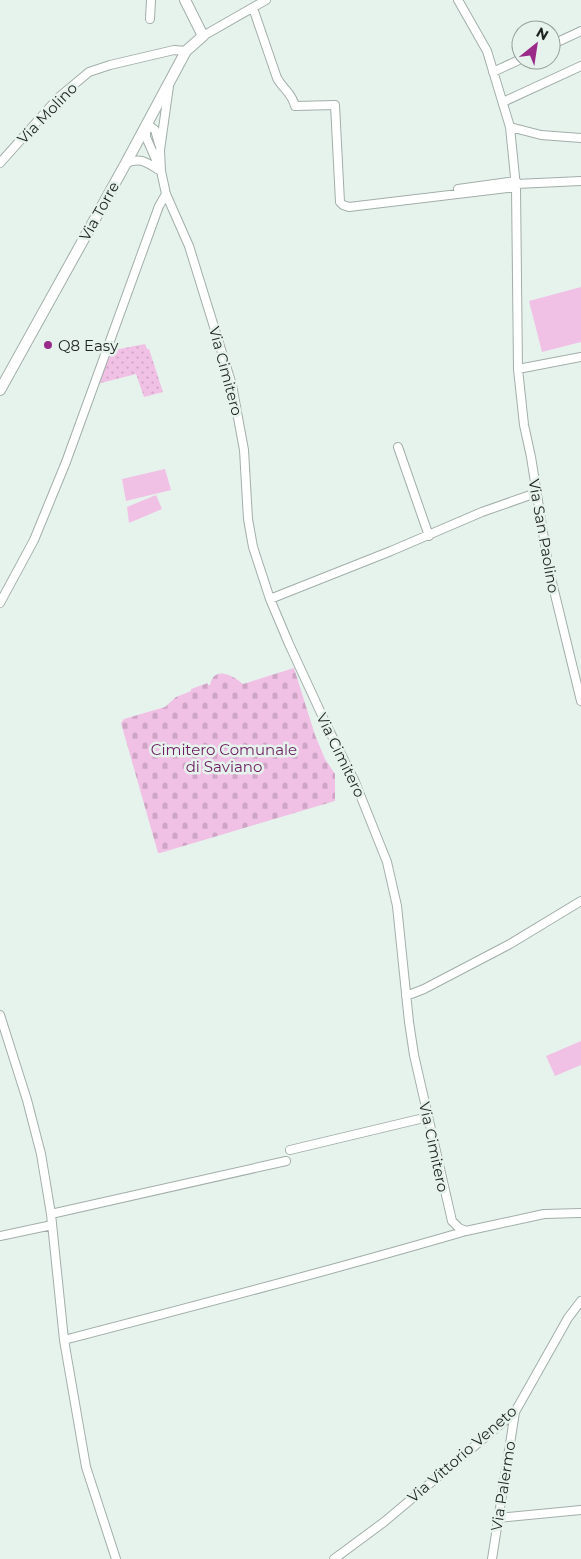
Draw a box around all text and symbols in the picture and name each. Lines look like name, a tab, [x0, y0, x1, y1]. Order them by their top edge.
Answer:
north arrow	[511, 20, 561, 70]
text: N	[533, 23, 552, 44]
street label: Via Molino	[13, 78, 81, 148]
street label: Via Torre	[75, 178, 123, 244]
street label: Via Cimitero	[205, 324, 247, 418]
place label: Q8 Easy	[58, 336, 119, 355]
marker: Q8 Easy	[42, 339, 54, 351]
street label: Via San Paolino	[525, 477, 563, 595]
street label: Via Cimitero	[312, 710, 370, 800]
park label: Cimitero Comunale di Saviano	[151, 740, 297, 776]
street label: Via Cimitero	[415, 1100, 453, 1194]
street label: Via Vittorio Veneto	[403, 1401, 521, 1507]
street label: Via Palermo	[487, 1440, 519, 1532]

